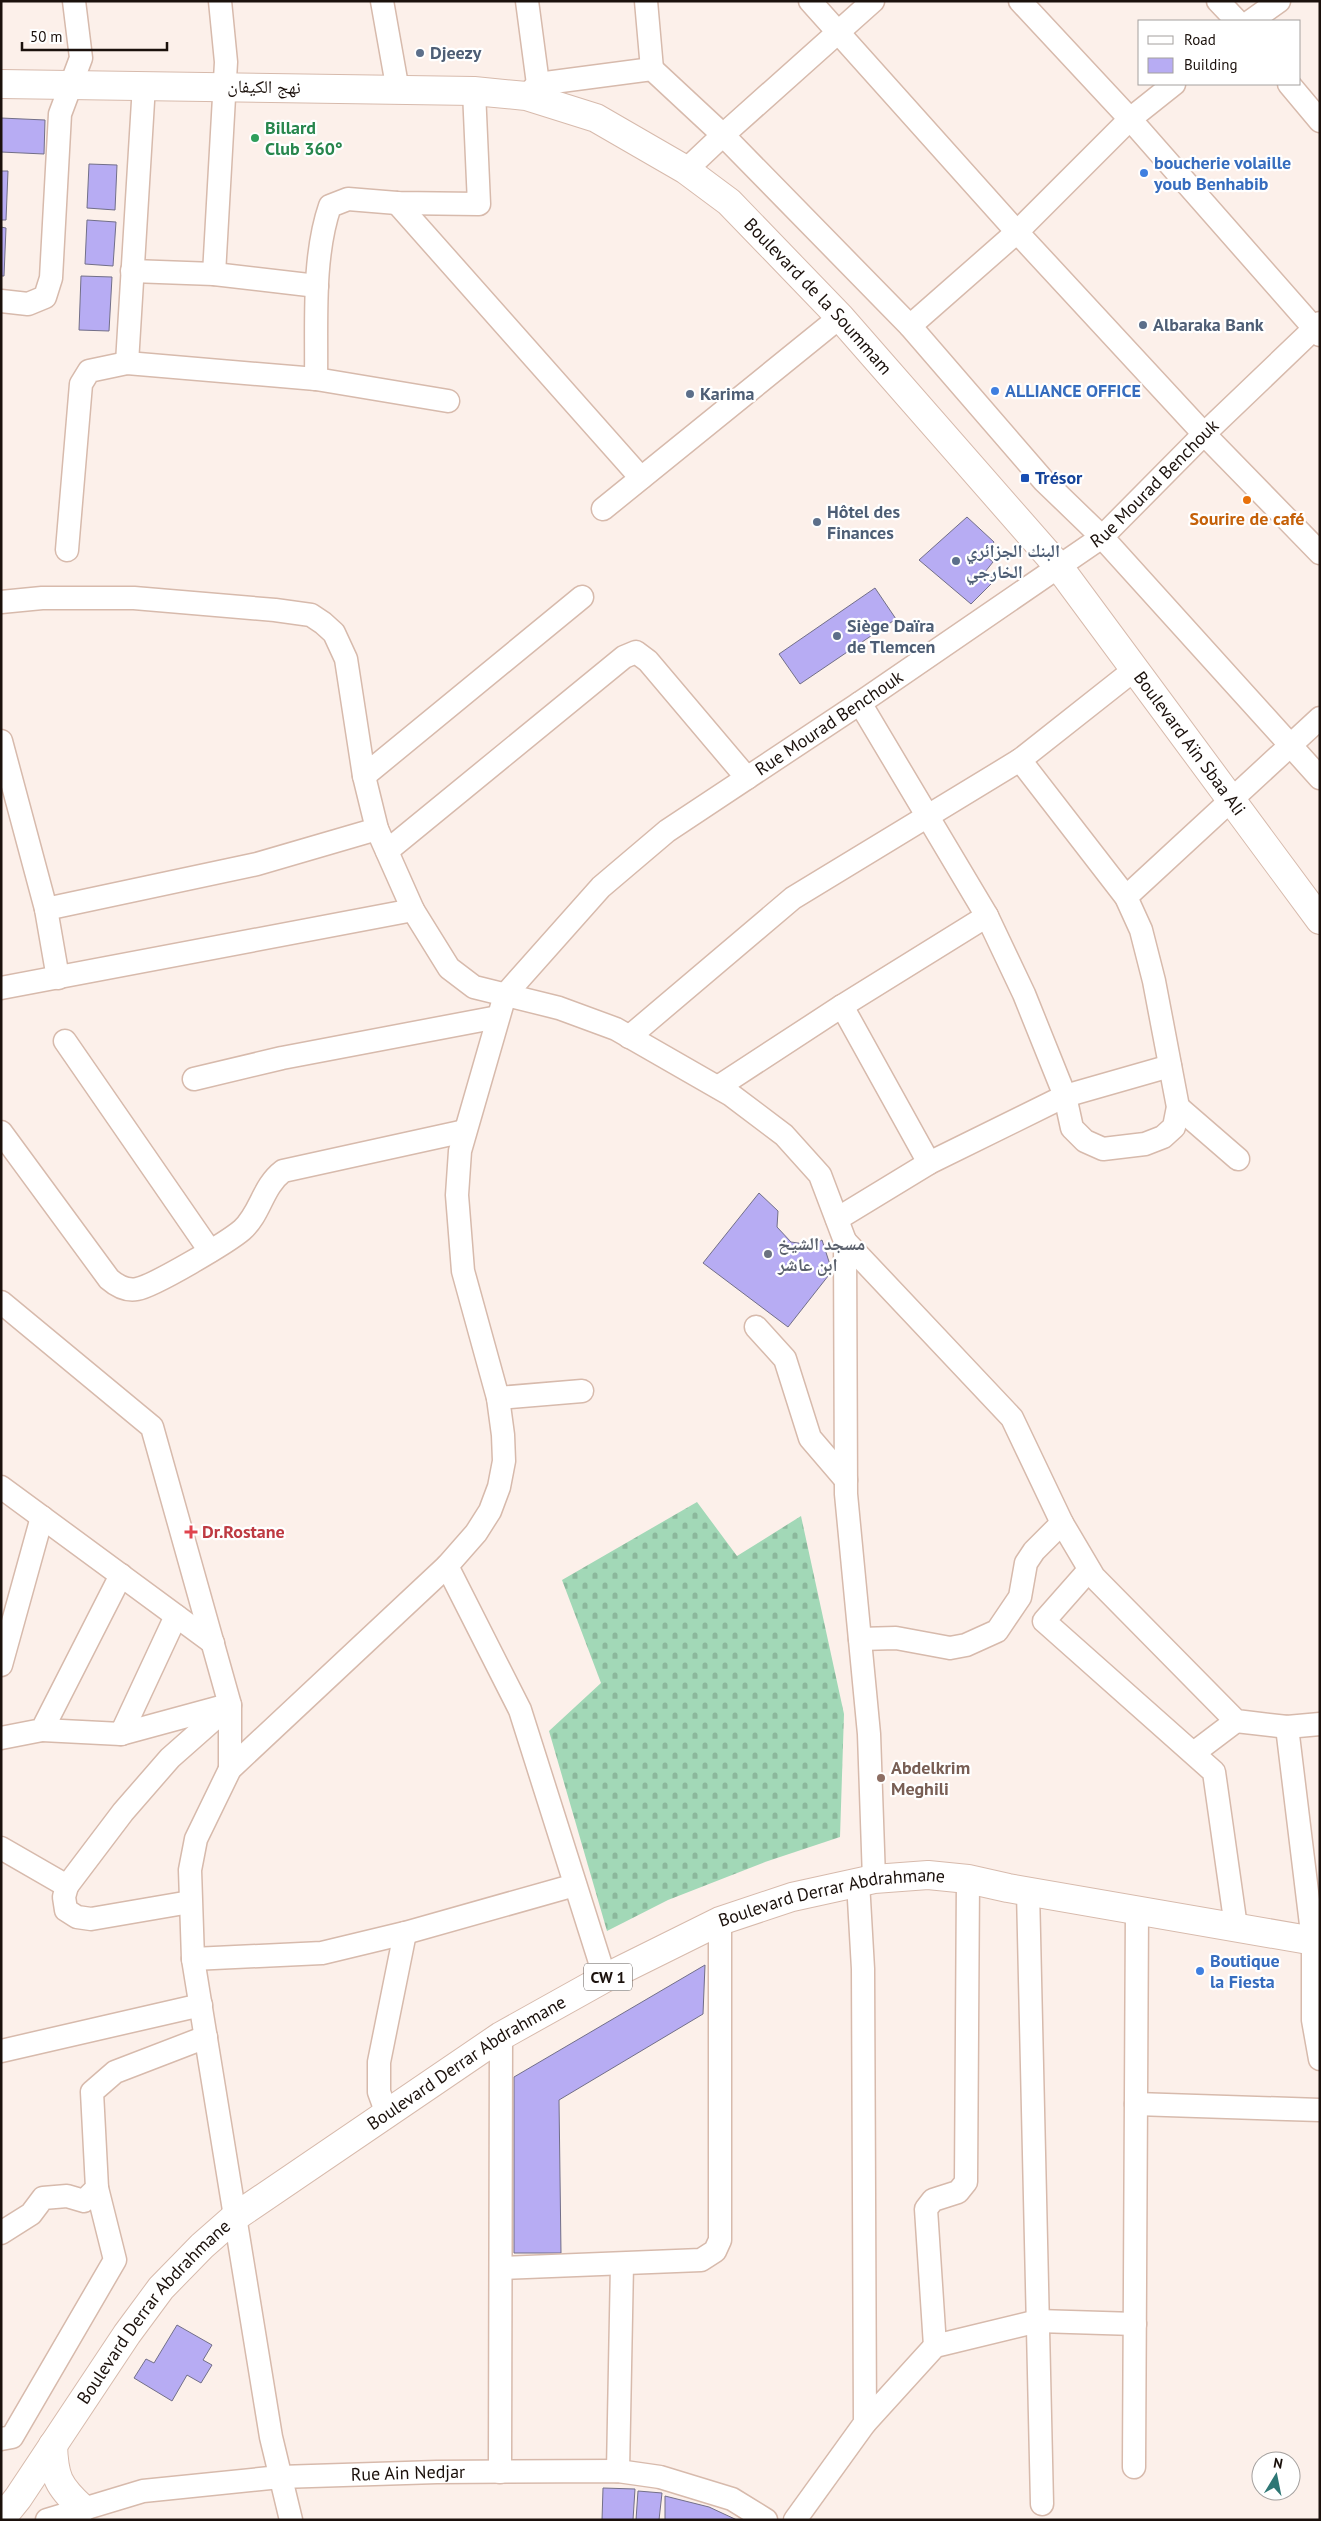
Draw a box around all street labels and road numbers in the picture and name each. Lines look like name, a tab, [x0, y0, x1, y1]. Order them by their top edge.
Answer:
street label: نهج الكيفان	[227, 74, 301, 100]
street label: Boulevard de la Soummam	[740, 213, 897, 379]
street label: Rue Mourad Benchouk	[1086, 414, 1224, 553]
street label: Rue Mourad Benchouk	[751, 665, 907, 780]
street label: Boulevard Aïn Sbaa Ali	[1129, 667, 1251, 820]
street label: Boulevard Derrar Abdrahmane	[715, 1863, 946, 1932]
road number: CW 1	[584, 1964, 632, 1990]
street label: Boulevard Derrar Abdrahmane	[362, 1990, 570, 2135]
street label: Boulevard Derrar Abdrahmane	[72, 2214, 235, 2408]
street label: Rue Ain Nedjar	[350, 2460, 465, 2486]

